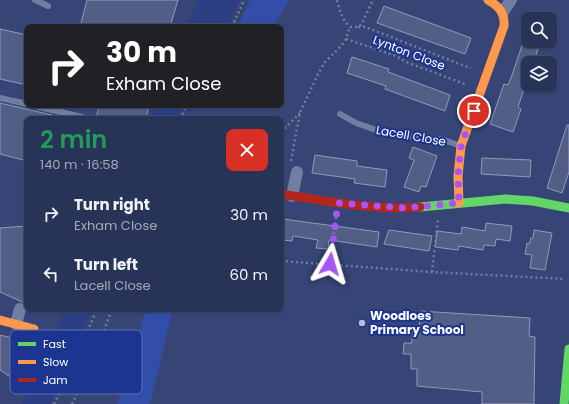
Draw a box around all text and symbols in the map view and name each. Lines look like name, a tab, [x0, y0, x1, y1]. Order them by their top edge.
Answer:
map controls	[521, 12, 557, 92]
button: search	[521, 12, 557, 48]
street label: Lynton Close	[371, 31, 448, 74]
text: 30 m	[106, 33, 177, 72]
icon: right	[40, 40, 92, 92]
button: layers	[521, 56, 557, 92]
text: Exham Close	[106, 71, 221, 96]
pin	[457, 94, 491, 128]
icon: arrive	[463, 100, 485, 122]
street label: Lacell Close	[375, 121, 447, 150]
text: 2 min	[40, 123, 107, 156]
button: close	[226, 129, 268, 171]
text: 140 m · 16:58	[40, 155, 119, 174]
text: Turn right	[74, 194, 150, 215]
icon: right	[40, 203, 62, 225]
text: 30 m	[230, 204, 268, 225]
text: Exham Close	[74, 216, 157, 235]
position arrow	[309, 243, 351, 285]
text: Turn left	[74, 254, 138, 275]
icon: left	[40, 263, 62, 285]
text: 60 m	[230, 264, 268, 285]
text: Lacell Close	[74, 276, 151, 295]
place label: Woodloes Primary School	[370, 307, 464, 338]
marker: Woodloes Primary School	[357, 318, 367, 328]
legend	[10, 330, 142, 394]
text: Fast	[43, 336, 66, 352]
text: Slow	[43, 354, 68, 370]
text: Jam	[43, 372, 68, 388]

